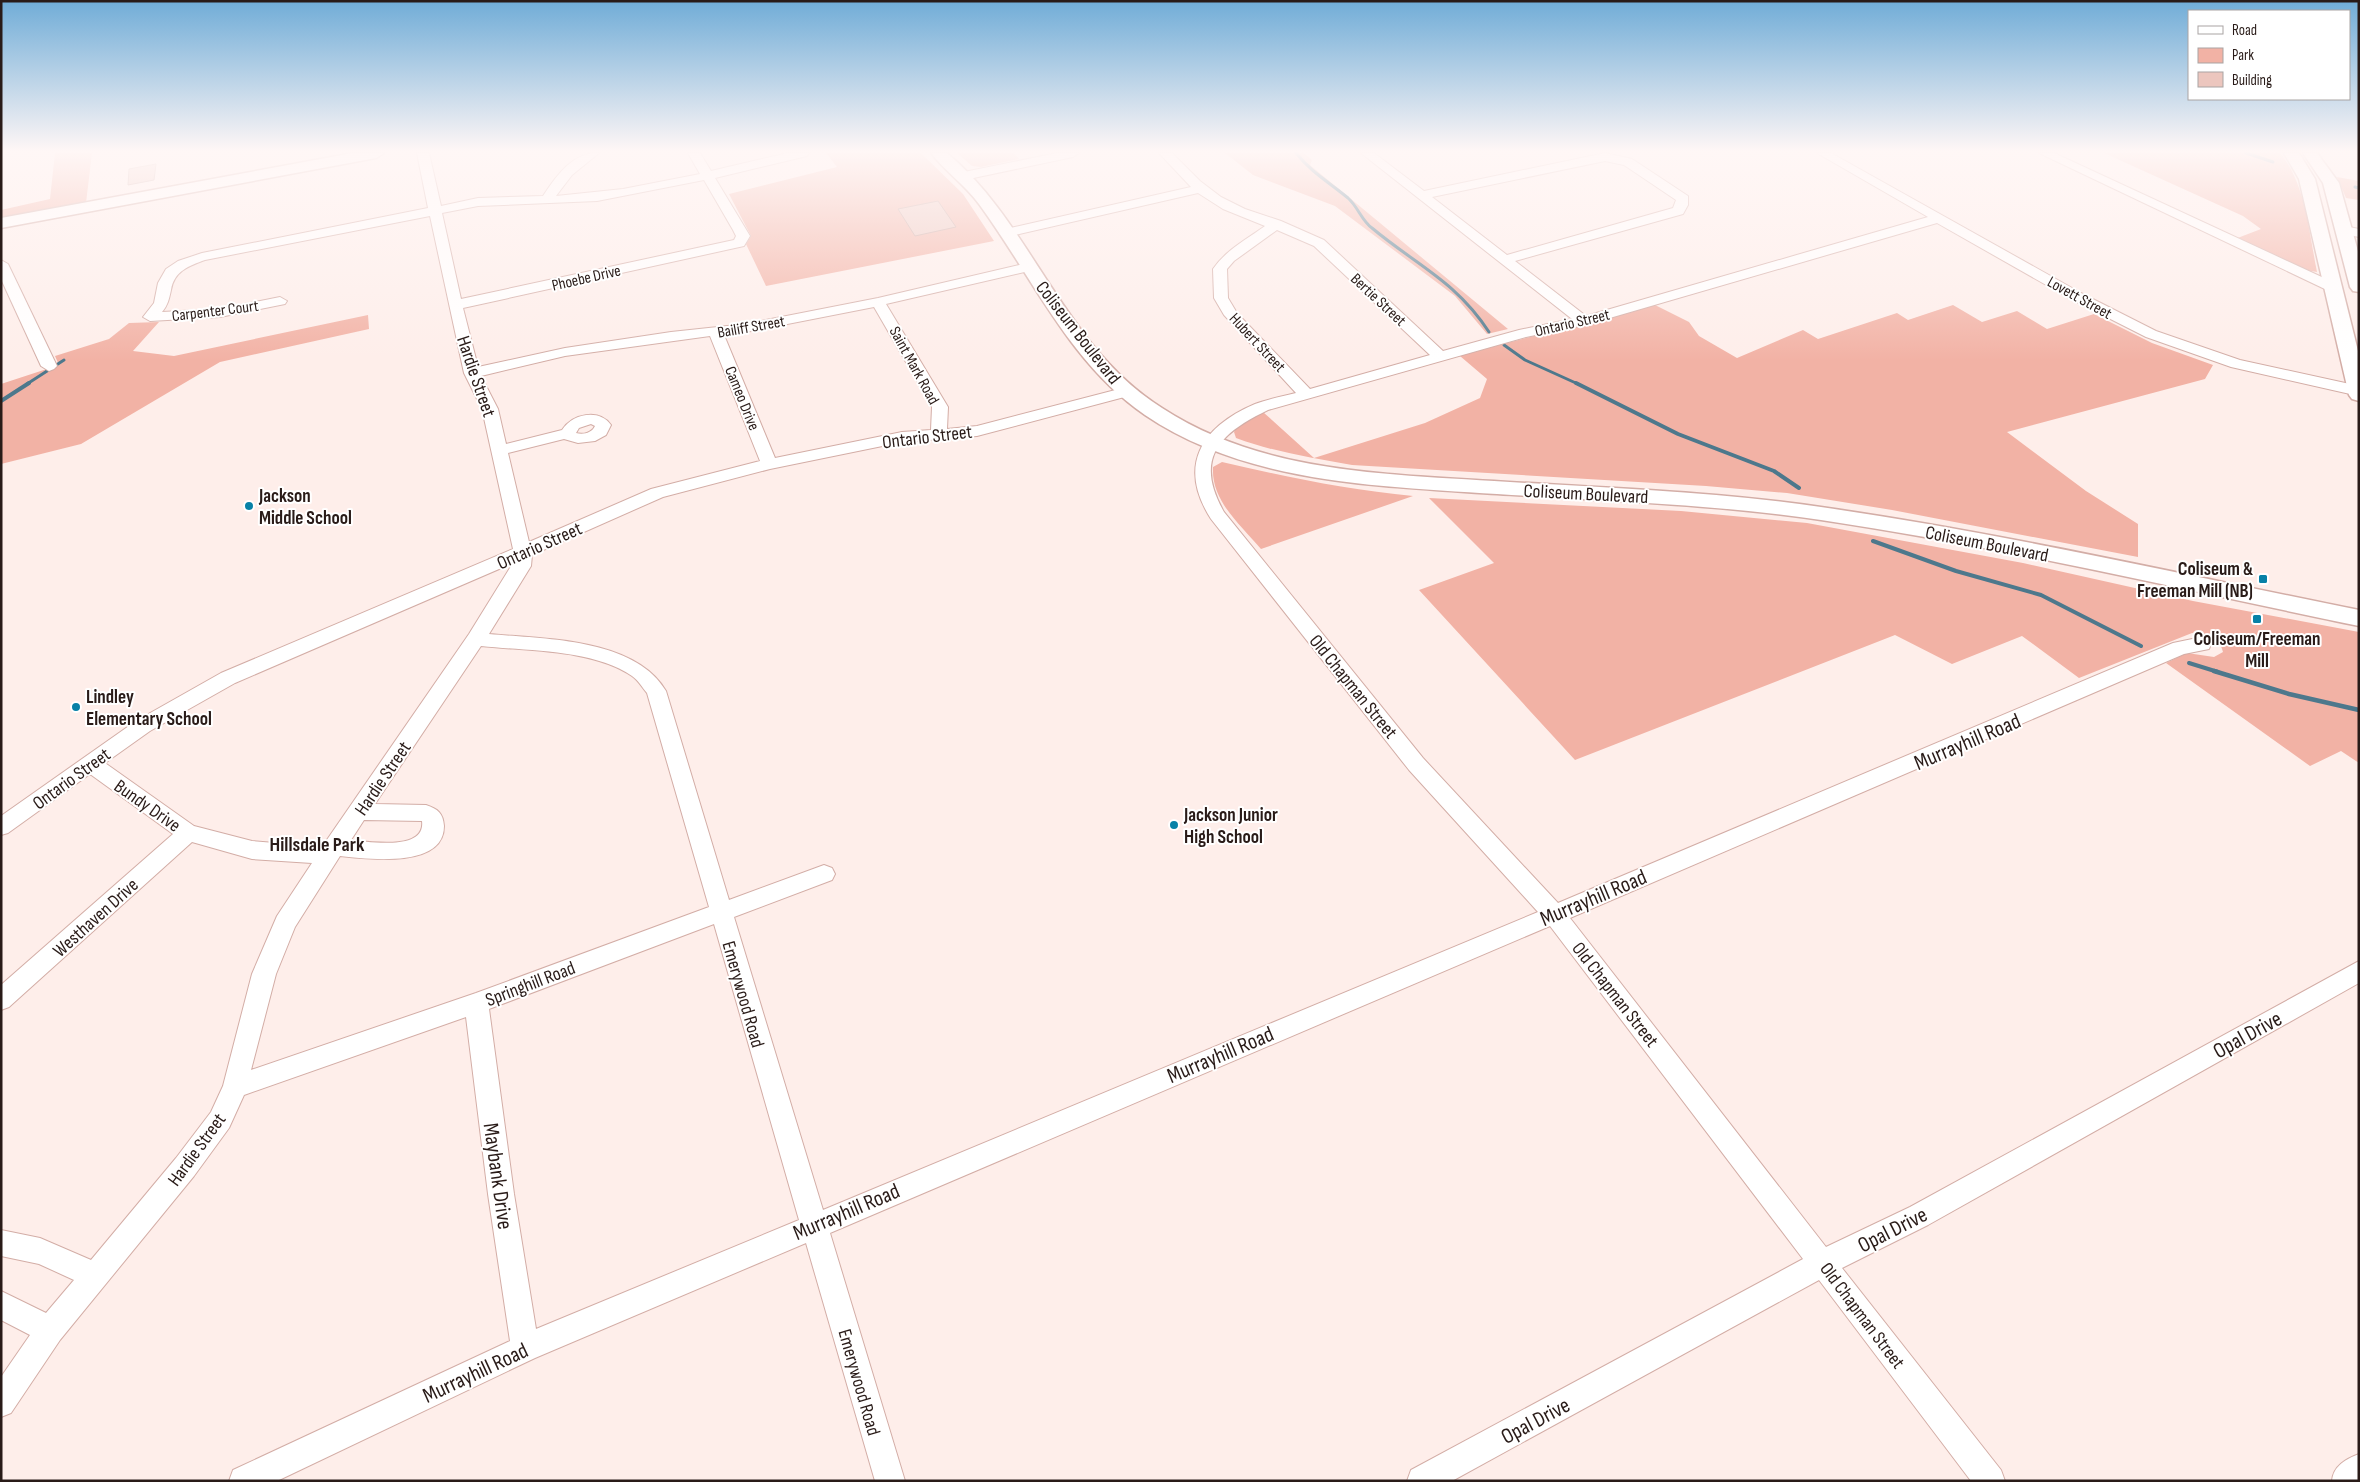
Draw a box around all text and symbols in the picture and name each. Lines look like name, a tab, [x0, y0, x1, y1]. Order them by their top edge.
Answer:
legend	[2188, 10, 2350, 100]
text: Road	[2232, 21, 2257, 40]
text: Park	[2232, 46, 2254, 65]
text: Building	[2232, 71, 2272, 90]
street label: Phoebe Drive	[550, 261, 623, 296]
street label: Bertie Street	[1346, 270, 1410, 331]
street label: Lovett Street	[2044, 273, 2115, 324]
street label: Coliseum Boulevard	[1030, 277, 1125, 389]
street label: Carpenter Court	[171, 297, 260, 326]
street label: Ontario Street	[1533, 306, 1612, 341]
street label: Hubert Street	[1225, 310, 1289, 377]
street label: Bailiff Street	[716, 312, 787, 343]
street label: Saint Mark Road	[885, 324, 943, 408]
street label: Hardie Street	[451, 333, 500, 420]
street label: Cameo Drive	[720, 364, 763, 433]
street label: Ontario Street	[881, 421, 974, 454]
street label: Coliseum Boulevard	[1523, 480, 1649, 509]
place label: Jackson Middle School	[258, 485, 352, 530]
marker: Jackson Middle School	[243, 500, 255, 512]
street label: Ontario Street	[494, 517, 586, 575]
street label: Coliseum Boulevard	[1923, 521, 2050, 568]
place label: Coliseum & Freeman Mill (NB)	[2137, 558, 2253, 603]
marker: Coliseum & Freeman Mill (NB)	[2257, 573, 2269, 585]
marker: Coliseum/Freeman Mill	[2251, 613, 2263, 625]
place label: Coliseum/Freeman Mill	[2193, 628, 2321, 673]
street label: Old Chapman Street	[1304, 630, 1402, 744]
place label: Lindley Elementary School	[86, 686, 212, 731]
marker: Lindley Elementary School	[70, 701, 82, 713]
street label: Murrayhill Road	[1910, 708, 2025, 777]
street label: Hardie Street	[350, 737, 416, 820]
street label: Ontario Street	[28, 743, 115, 815]
street label: Bundy Drive	[109, 775, 185, 837]
place label: Jackson Junior High School	[1183, 804, 1278, 849]
marker: Jackson Junior High School	[1168, 819, 1180, 831]
district label: Hillsdale Park	[270, 833, 365, 857]
street label: Murrayhill Road	[1536, 864, 1651, 933]
street label: Westhaven Drive	[49, 874, 143, 962]
street label: Old Chapman Street	[1567, 938, 1663, 1052]
street label: Emerywood Road	[716, 939, 769, 1050]
street label: Springhill Road	[482, 957, 579, 1012]
street label: Opal Drive	[2209, 1005, 2287, 1065]
street label: Murrayhill Road	[1163, 1021, 1278, 1090]
street label: Hardie Street	[163, 1109, 231, 1191]
street label: Maybank Drive	[477, 1121, 518, 1231]
street label: Murrayhill Road	[789, 1178, 904, 1247]
street label: Opal Drive	[1853, 1201, 1932, 1259]
street label: Old Chapman Street	[1814, 1258, 1909, 1374]
street label: Emerywood Road	[832, 1327, 885, 1438]
street label: Murrayhill Road	[419, 1337, 533, 1410]
street label: Opal Drive	[1497, 1392, 1575, 1451]

